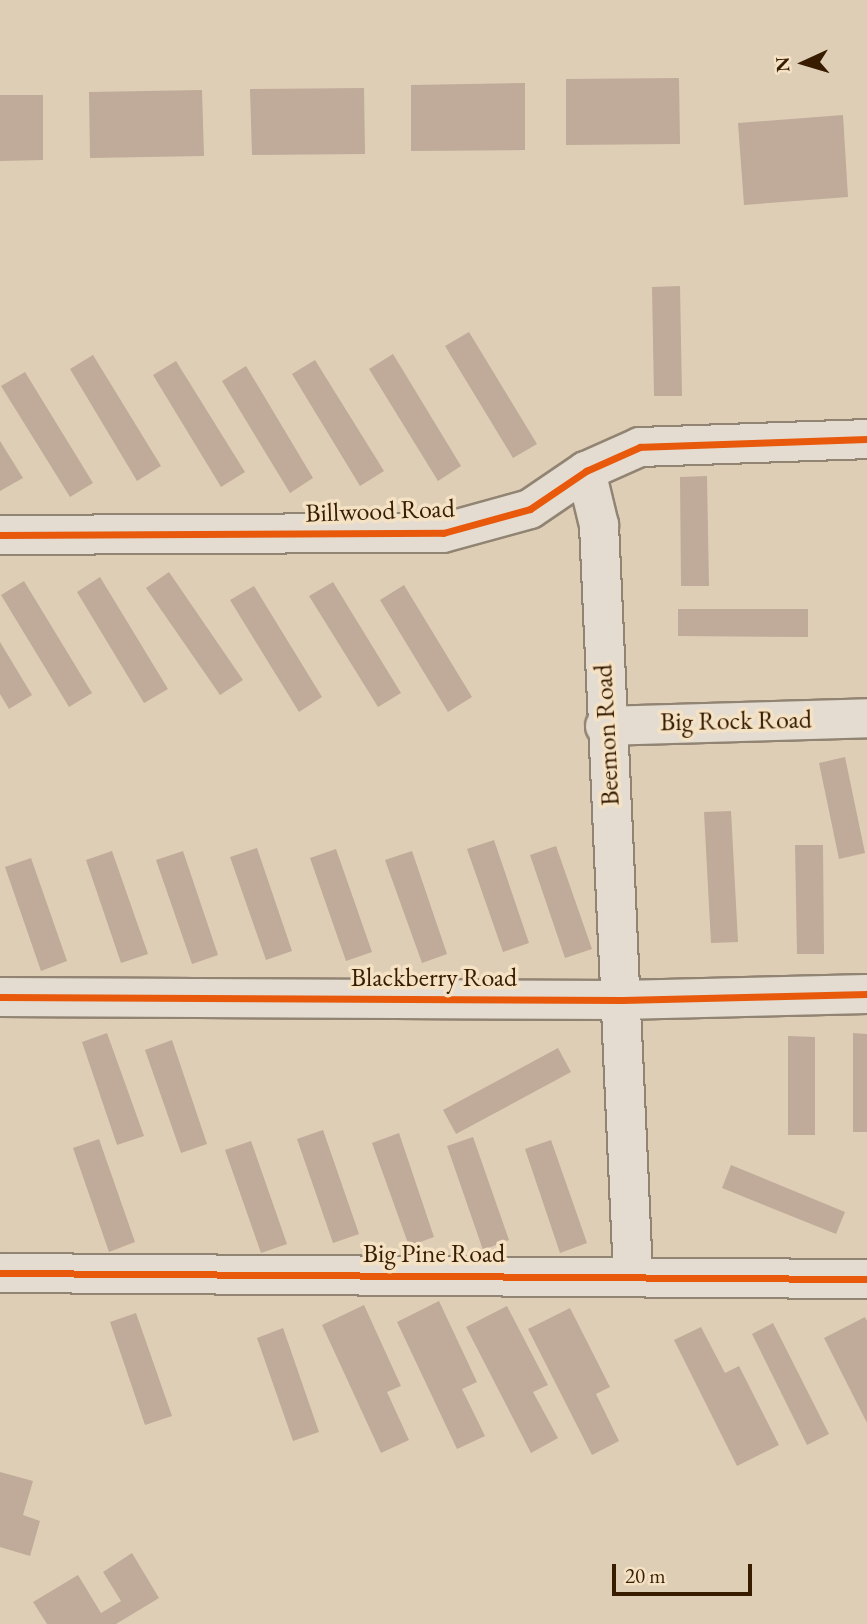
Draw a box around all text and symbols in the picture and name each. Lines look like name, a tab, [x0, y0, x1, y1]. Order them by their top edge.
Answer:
north arrow	[769, 28, 839, 98]
text: N	[770, 56, 796, 73]
street label: Billwood Road	[305, 493, 455, 529]
street label: Beemon Road	[588, 663, 626, 807]
street label: Big Rock Road	[660, 704, 812, 738]
street label: Blackberry Road	[351, 962, 517, 994]
street label: Big Pine Road	[363, 1238, 505, 1270]
scale bar	[615, 1550, 755, 1594]
text: 20 m	[625, 1562, 666, 1589]

